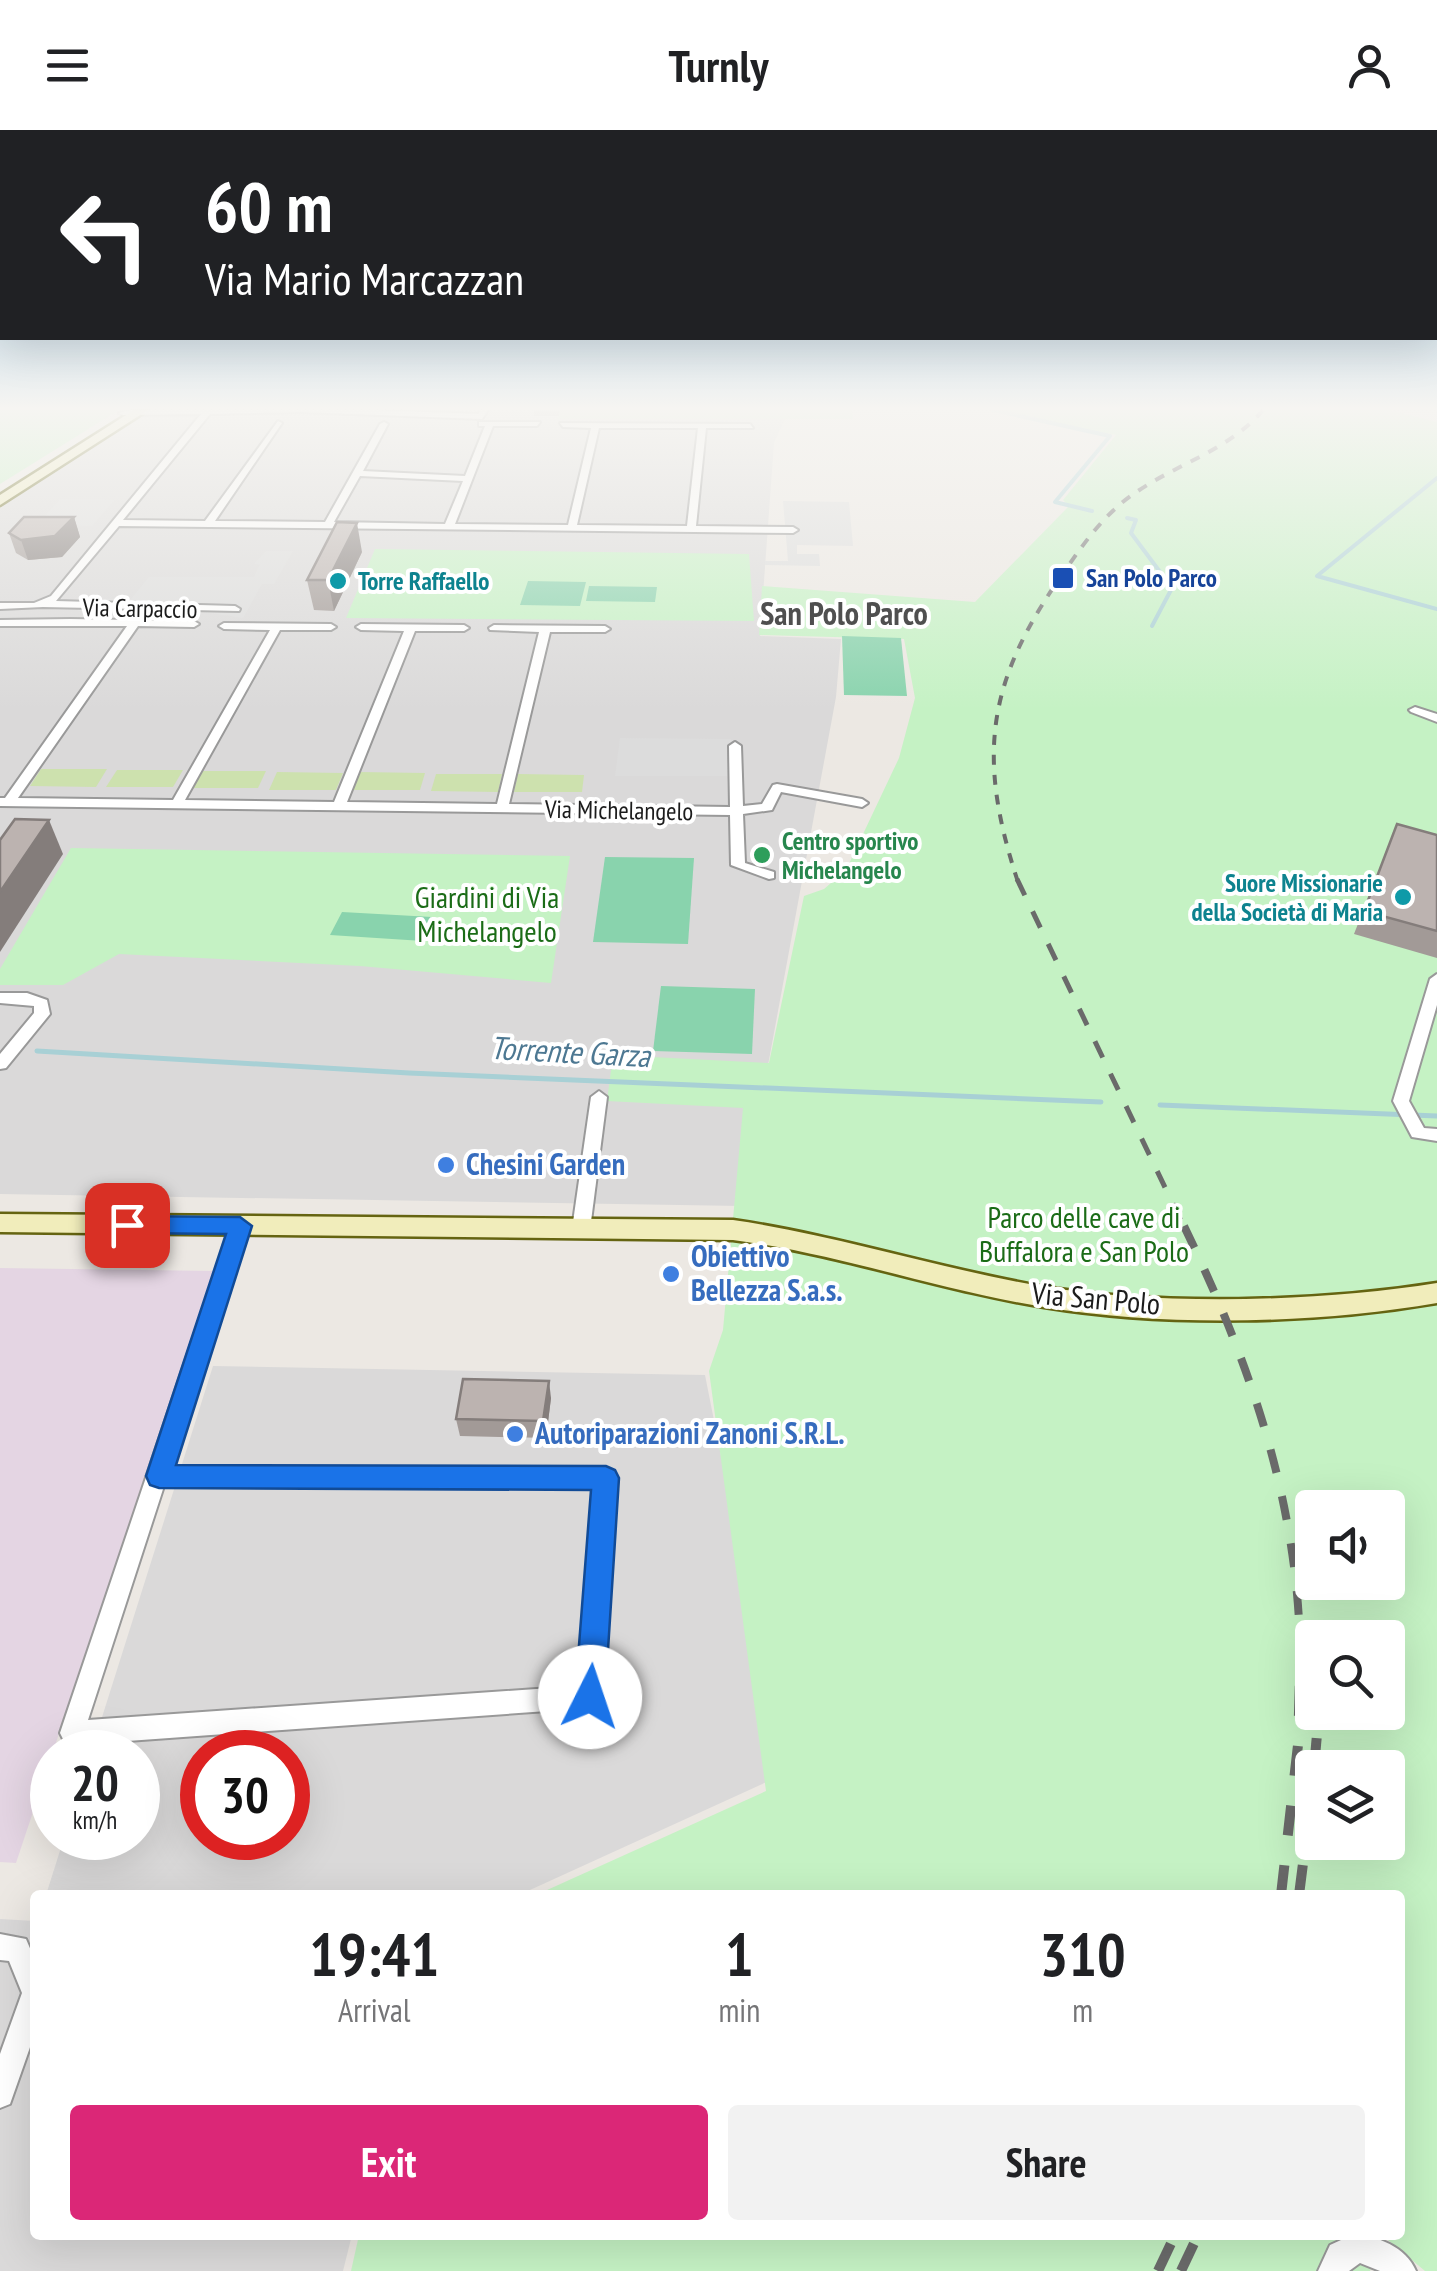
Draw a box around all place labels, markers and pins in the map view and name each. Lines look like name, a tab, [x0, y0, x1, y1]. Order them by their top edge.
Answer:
place label: San Polo Parco	[1086, 562, 1217, 594]
place label: Torre Raffaello	[358, 565, 489, 597]
marker: San Polo Parco	[1050, 565, 1076, 591]
marker: Torre Raffaello	[327, 570, 349, 592]
place label: Centro sportivo Michelangelo	[782, 825, 918, 886]
marker: Centro sportivo Michelangelo	[751, 844, 773, 866]
place label: Suore Missionarie della Società di Maria	[1192, 867, 1383, 928]
marker: Suore Missionarie della Società di Maria	[1392, 886, 1414, 908]
place label: Chesini Garden	[466, 1144, 625, 1183]
marker: Chesini Garden	[435, 1154, 457, 1176]
pin	[85, 1183, 170, 1268]
place label: Obiettivo Bellezza S.a.s.	[691, 1236, 843, 1309]
marker: Obiettivo Bellezza S.a.s.	[660, 1263, 682, 1285]
place label: Autoriparazioni Zanoni S.R.L.	[534, 1413, 845, 1452]
marker: Autoriparazioni Zanoni S.R.L.	[504, 1423, 526, 1445]

